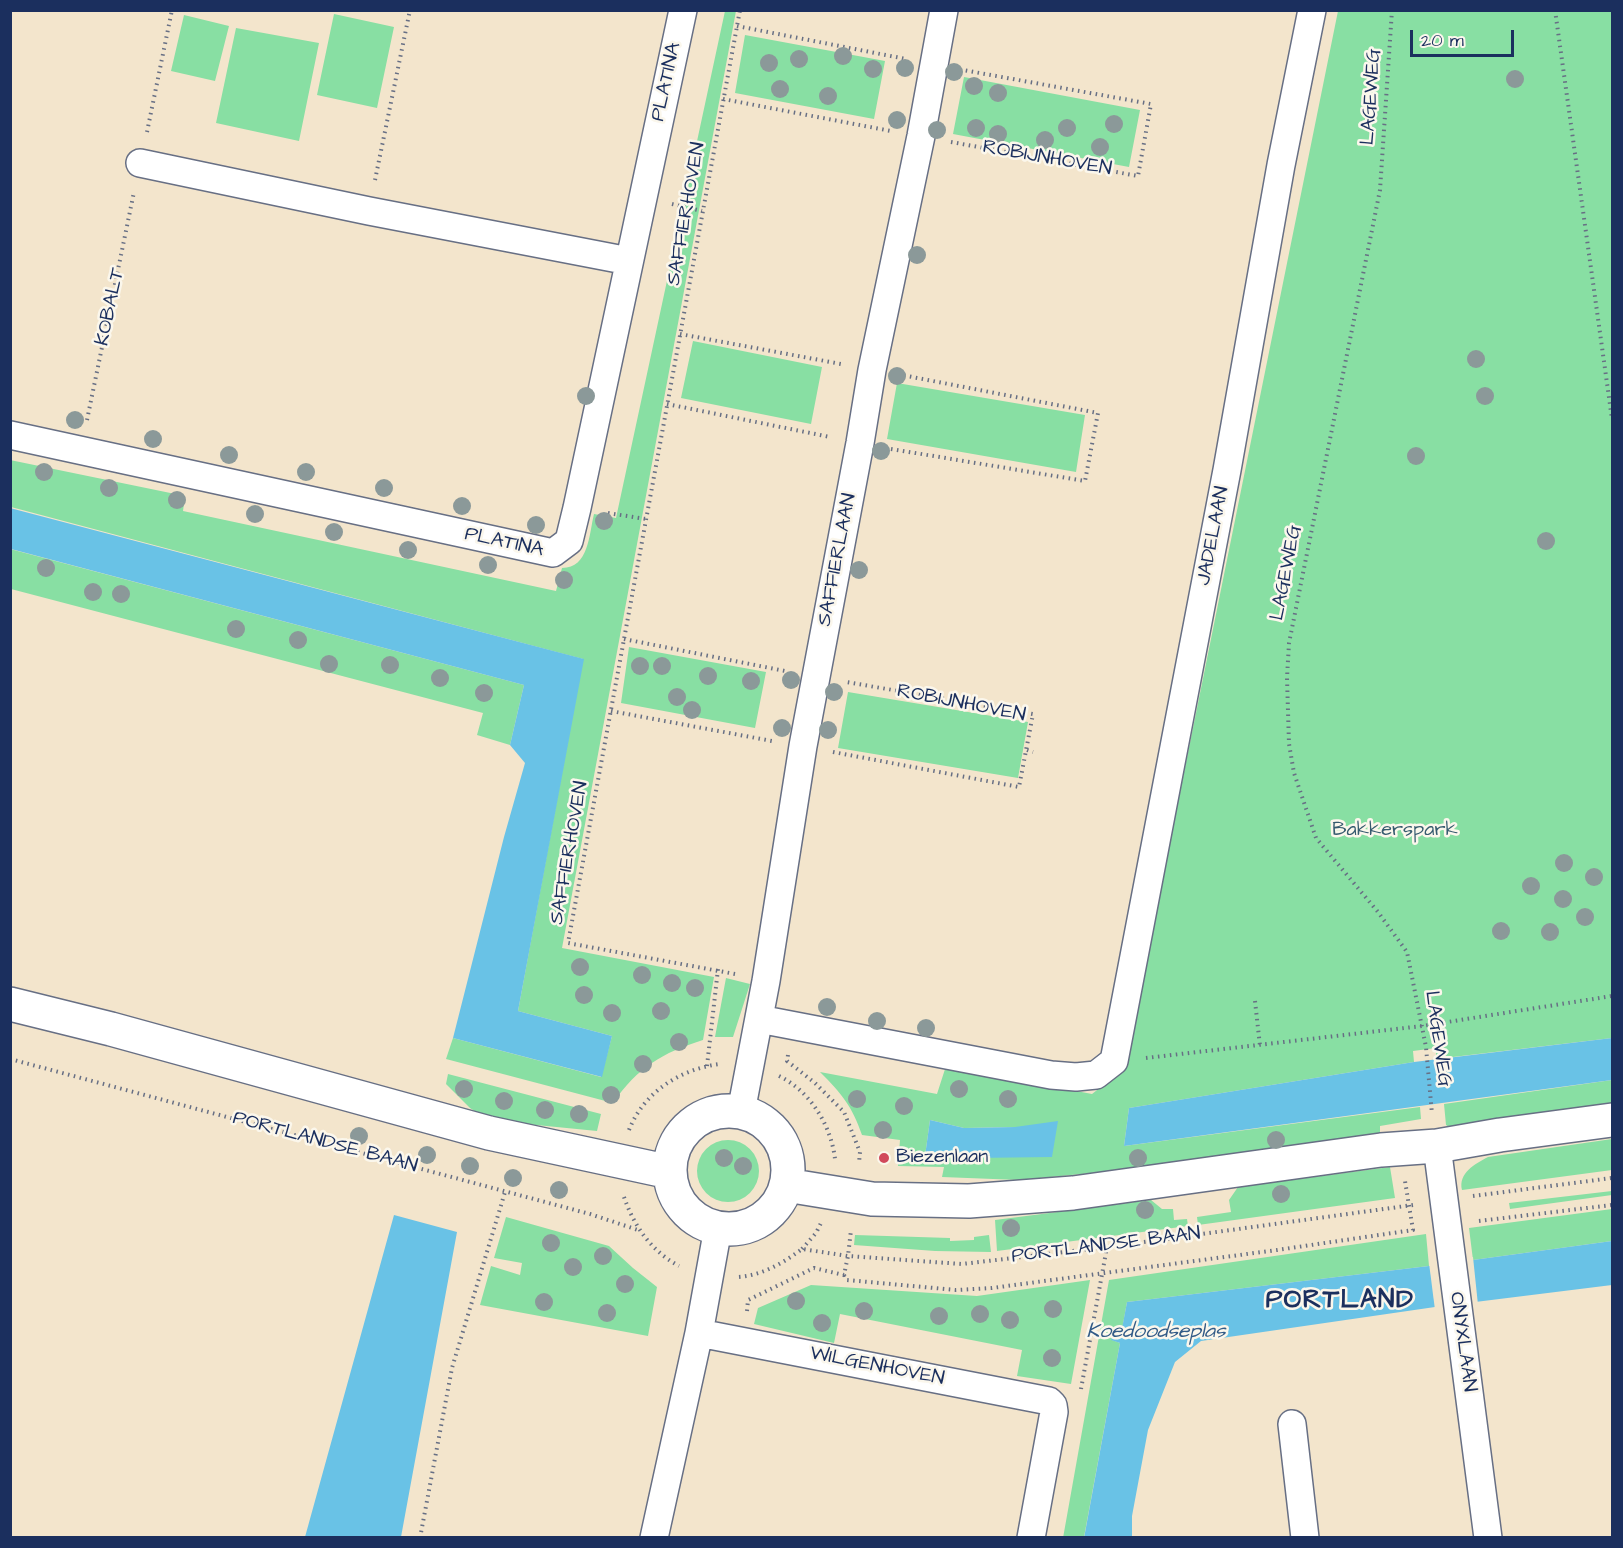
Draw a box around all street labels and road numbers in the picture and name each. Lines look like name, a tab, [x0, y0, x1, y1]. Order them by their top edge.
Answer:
street label: PLATINA	[647, 40, 687, 124]
street label: LAGEWEG	[1357, 48, 1387, 146]
street label: ROBIJNHOVEN	[981, 136, 1113, 182]
street label: SAFFIERHOVEN	[663, 141, 711, 287]
street label: KOBALT	[91, 266, 131, 348]
street label: JADELAAN	[1193, 485, 1235, 587]
street label: SAFFIERLAAN	[813, 492, 863, 628]
street label: PLATINA	[462, 523, 546, 563]
street label: LAGEWEG	[1266, 523, 1308, 623]
street label: ROBIJNHOVEN	[895, 680, 1027, 728]
street label: SAFFIERHOVEN	[546, 780, 594, 926]
street label: LAGEWEG	[1418, 989, 1456, 1089]
street label: PORTLANDSE BAAN	[230, 1107, 420, 1179]
street label: PORTLANDSE BAAN	[1010, 1223, 1202, 1269]
street label: ONYXLAAN	[1443, 1291, 1481, 1393]
street label: WILGENHOVEN	[808, 1342, 946, 1392]

